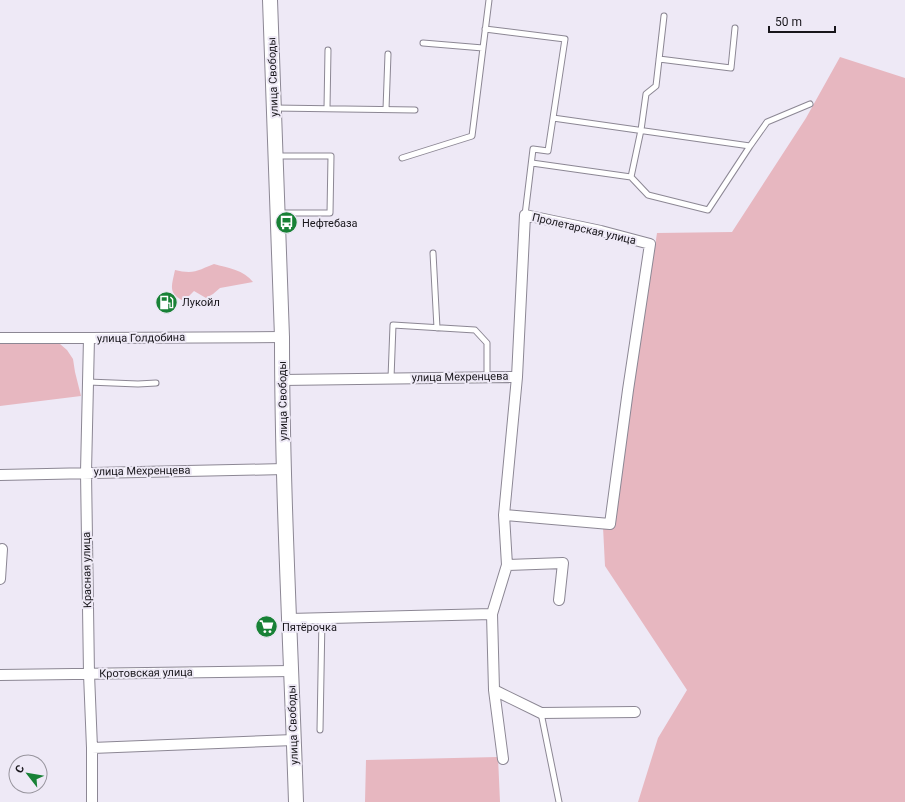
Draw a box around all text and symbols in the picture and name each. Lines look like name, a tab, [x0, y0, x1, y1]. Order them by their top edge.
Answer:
scale bar	[769, 8, 835, 34]
text: 50 m	[775, 15, 802, 29]
street label: улица Свободы	[265, 37, 281, 117]
bus stop icon: Нефтебаза	[273, 210, 299, 236]
street label: Пролетарская улица	[531, 211, 637, 247]
place label: Нефтебаза	[302, 217, 358, 230]
fuel station icon: Лукойл	[153, 289, 179, 315]
place label: Лукойл	[182, 296, 220, 309]
street label: улица Голдобина	[97, 331, 185, 345]
street label: улица Свободы	[276, 361, 290, 441]
street label: улица Мехренцева	[411, 370, 509, 384]
street label: улица Мехренцева	[93, 464, 191, 478]
street label: Красная улица	[80, 532, 94, 608]
supermarket icon: Пятёрочка	[253, 614, 279, 640]
place label: Пятёрочка	[282, 621, 337, 634]
street label: Кротовская улица	[99, 666, 193, 680]
street label: улица Свободы	[285, 685, 301, 765]
north arrow	[8, 754, 48, 794]
text: С	[12, 763, 27, 776]

